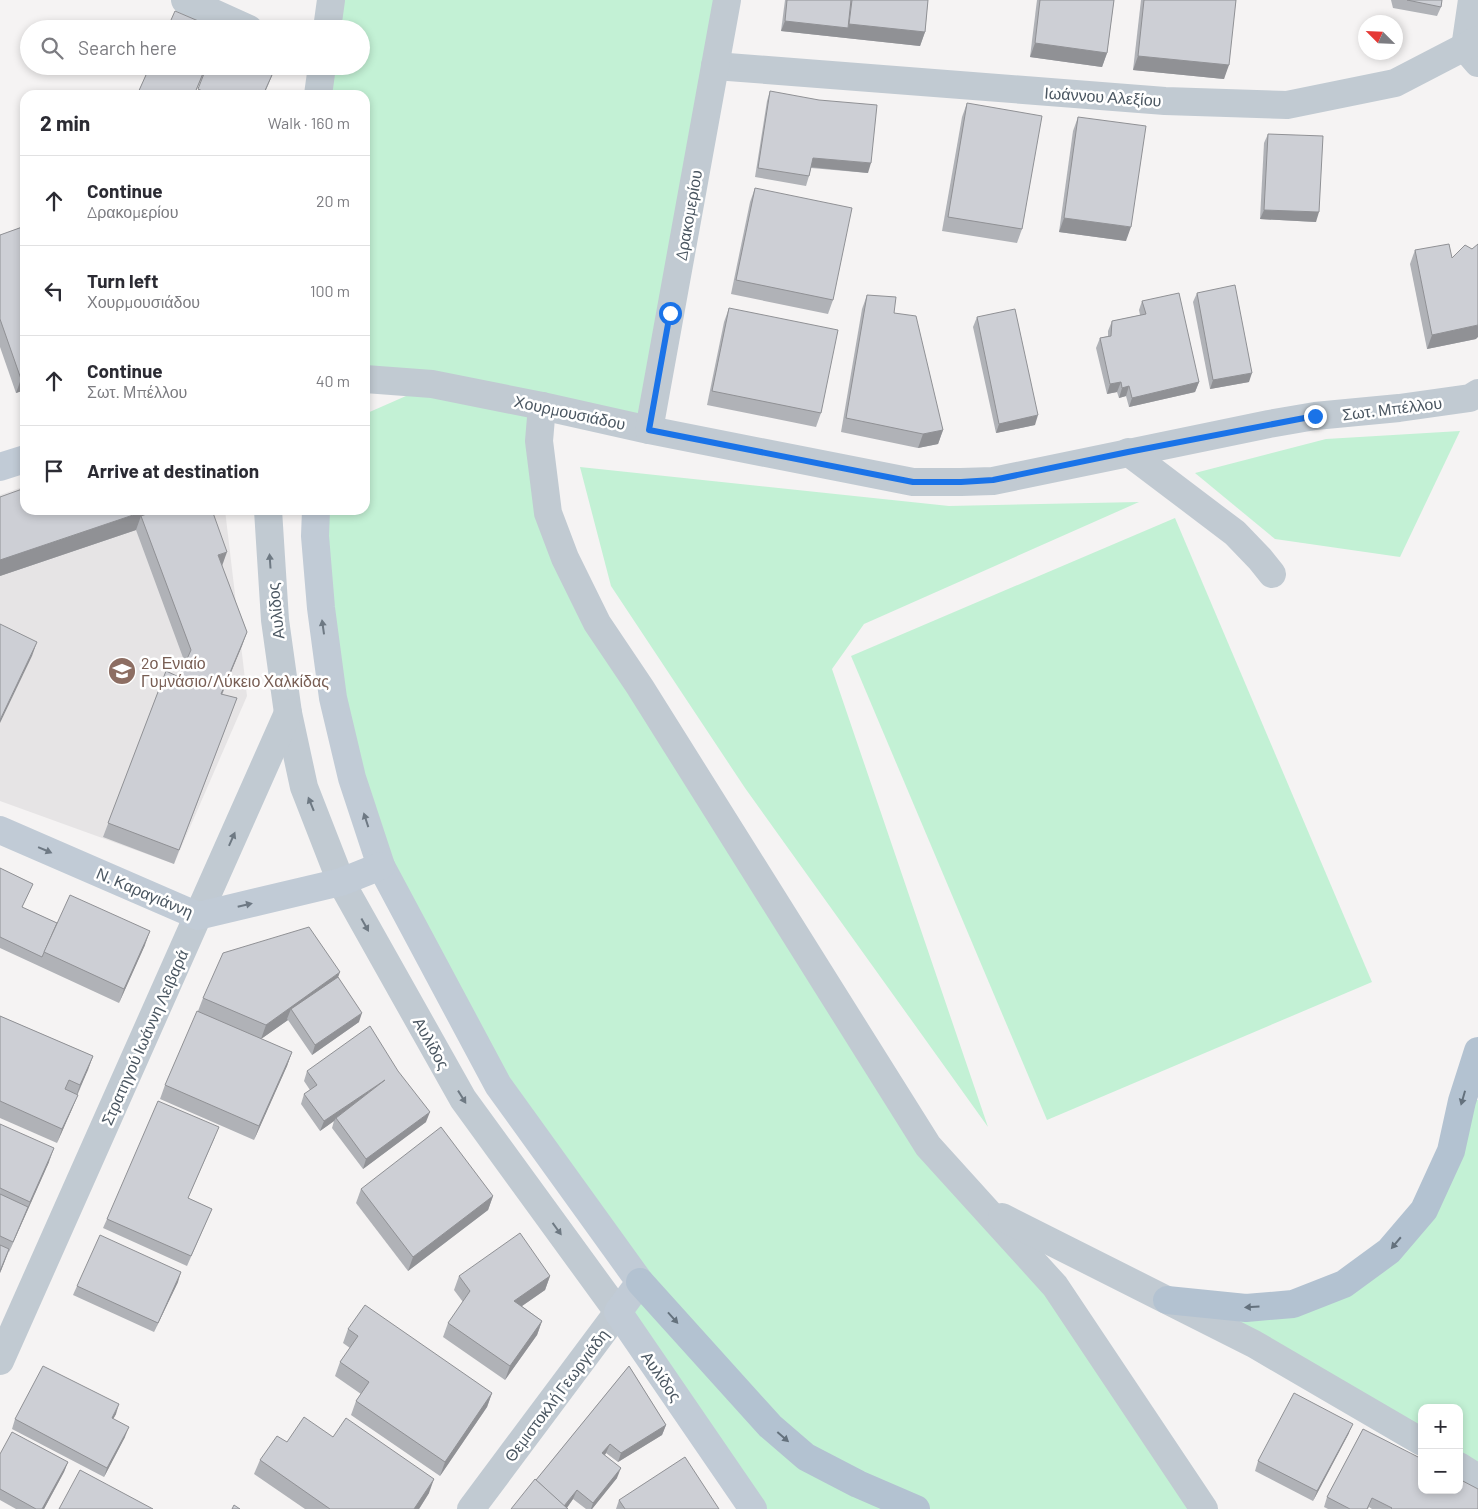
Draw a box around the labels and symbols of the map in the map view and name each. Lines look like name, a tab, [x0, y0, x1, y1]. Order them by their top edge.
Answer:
north arrow	[1358, 15, 1403, 60]
street label: Ιωάννου Αλεξίου	[1044, 82, 1162, 111]
street label: Δρακομερίου	[671, 168, 705, 262]
route start	[659, 302, 682, 325]
street label: Χουρμουσιάδου	[513, 391, 627, 433]
street label: Σωτ. Μπέλλου	[1341, 392, 1443, 424]
route end	[1304, 405, 1327, 428]
one-way arrow	[266, 553, 274, 569]
street label: Αυλίδος	[263, 582, 287, 640]
one-way arrow	[319, 619, 327, 635]
place label: 2ο Ενιαίο Γυμνάσιο/Λύκειο Χαλκίδας	[141, 653, 329, 690]
school or university icon: 2ο Ενιαίο Γυμνάσιο/Λύκειο Χαλκίδας	[107, 656, 137, 686]
one-way arrow	[306, 797, 314, 811]
one-way arrow	[362, 812, 369, 827]
one-way arrow	[229, 832, 237, 846]
one-way arrow	[38, 846, 52, 854]
street label: Ν. Καραγιάννη	[94, 863, 196, 921]
one-way arrow	[237, 901, 252, 909]
one-way arrow	[361, 918, 370, 931]
street label: Στρατηγού Ιωάννη Λειβαρά	[97, 946, 191, 1128]
street label: Αυλίδος	[410, 1014, 454, 1073]
one-way arrow	[458, 1090, 467, 1103]
one-way arrow	[1459, 1090, 1467, 1105]
one-way arrow	[552, 1222, 562, 1235]
one-way arrow	[1391, 1236, 1402, 1249]
one-way arrow	[1244, 1304, 1260, 1312]
one-way arrow	[667, 1312, 679, 1324]
street label: Θεμιστοκλή Γεωργιάδη	[500, 1325, 612, 1465]
street label: Αυλίδος	[638, 1347, 686, 1405]
one-way arrow	[776, 1432, 789, 1443]

